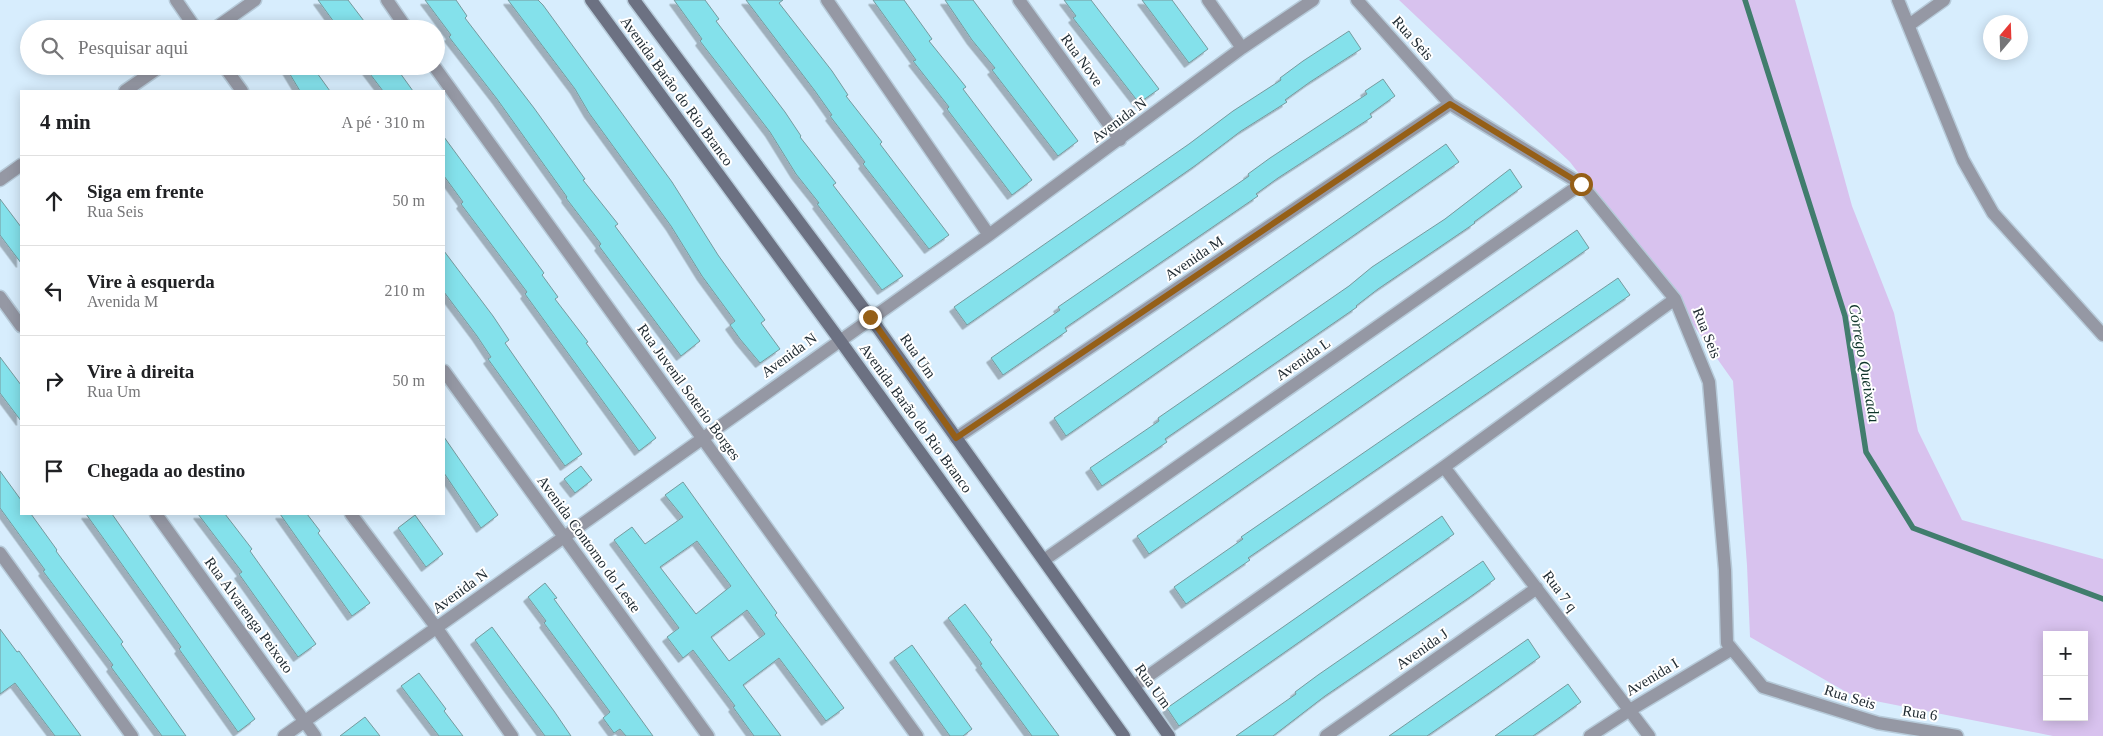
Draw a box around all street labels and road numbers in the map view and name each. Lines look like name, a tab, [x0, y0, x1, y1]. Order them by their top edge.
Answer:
street label: Avenida Barão do Rio Branco	[617, 13, 737, 169]
street label: Rua Seis	[1389, 13, 1437, 63]
street label: Rua Nove	[1058, 31, 1106, 89]
street label: Avenida N	[1089, 94, 1150, 146]
street label: Avenida M	[1162, 233, 1226, 283]
street label: Rua Seis	[1690, 305, 1724, 361]
street label: Rua Juvenil Soterio Borges	[634, 321, 744, 463]
street label: Avenida N	[758, 330, 820, 380]
street label: Rua Um	[897, 331, 939, 382]
street label: Avenida L	[1273, 334, 1333, 384]
street label: Avenida Barão do Rio Branco	[856, 340, 976, 496]
street label: Avenida Contorno do Leste	[534, 473, 644, 616]
street label: Rua Alvarenga Peixoto	[202, 554, 296, 676]
street label: Avenida N	[429, 566, 491, 616]
street label: Rua 7 q	[1540, 568, 1581, 615]
street label: Avenida J	[1393, 625, 1451, 673]
street label: Avenida I	[1623, 655, 1681, 699]
street label: Rua Um	[1132, 661, 1174, 711]
street label: Rua Seis	[1822, 682, 1878, 712]
street label: Rua 6	[1901, 702, 1939, 724]

